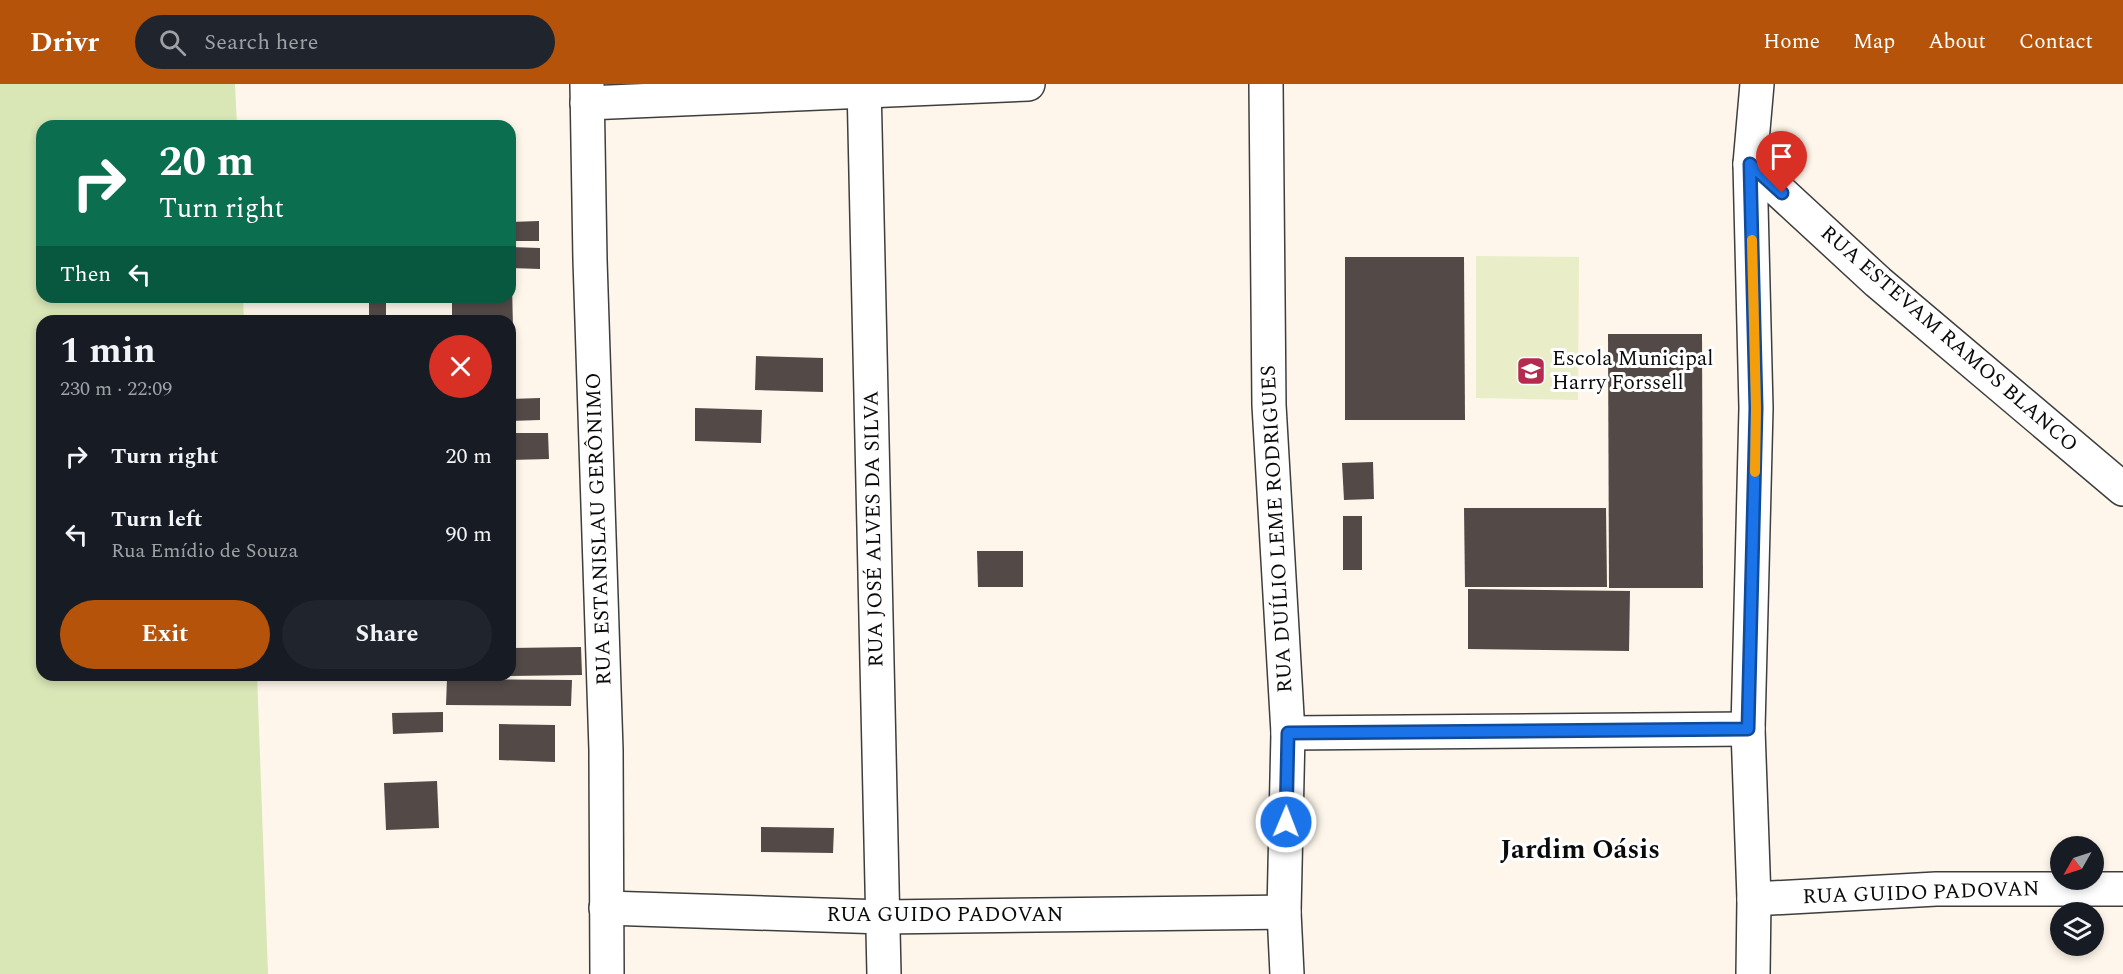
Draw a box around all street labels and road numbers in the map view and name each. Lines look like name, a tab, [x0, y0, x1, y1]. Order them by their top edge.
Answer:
street label: RUA ESTEVAM RAMOS BLANCO	[1813, 218, 2085, 460]
street label: RUA DUÍLIO LEME RODRIGUES	[1252, 364, 1302, 694]
street label: RUA ESTANISLAU GERÔNIMO	[578, 372, 620, 686]
street label: RUA JOSÉ ALVES DA SILVA	[856, 390, 892, 668]
street label: RUA GUIDO PADOVAN	[1802, 873, 2040, 913]
street label: RUA GUIDO PADOVAN	[826, 899, 1064, 931]

